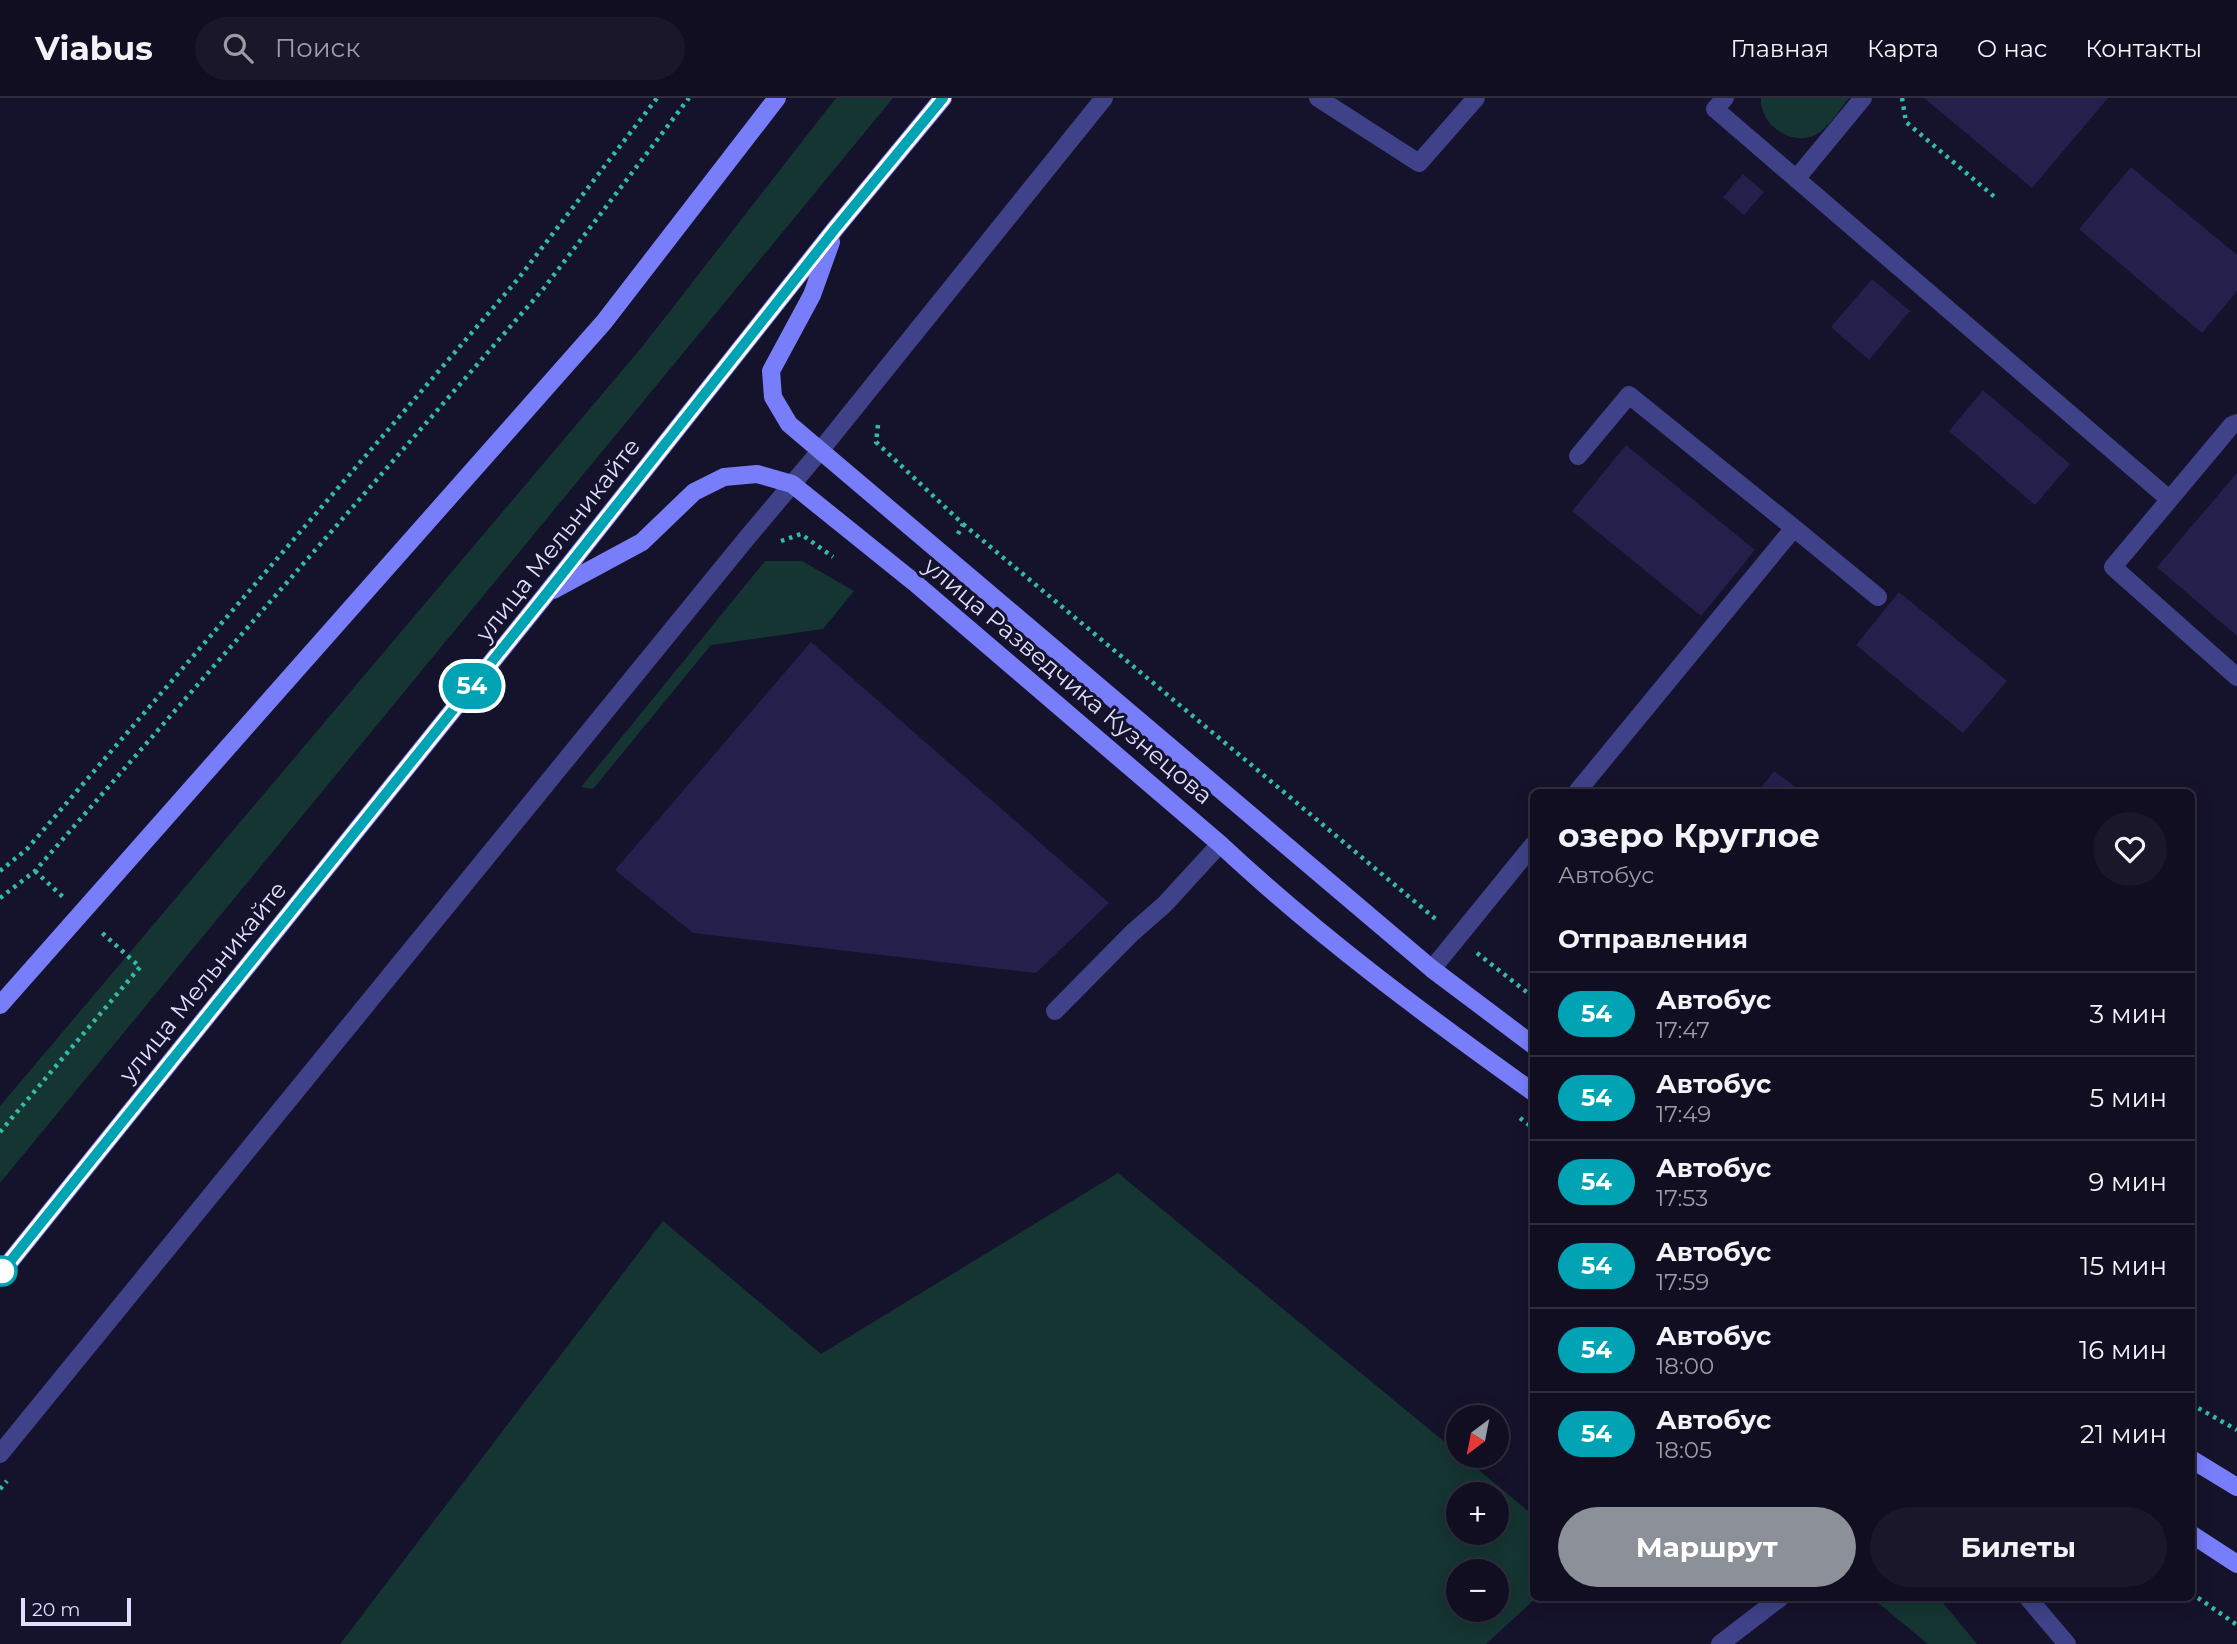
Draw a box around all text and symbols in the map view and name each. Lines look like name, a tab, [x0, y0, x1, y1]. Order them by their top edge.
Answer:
search box	[195, 17, 685, 80]
text: Viabus	[35, 28, 153, 68]
icon: search	[219, 29, 257, 67]
text: Поиск	[275, 32, 360, 64]
text: Главная	[1731, 34, 1829, 63]
text: Карта	[1867, 34, 1939, 63]
text: О нас	[1977, 34, 2047, 63]
text: Контакты	[2085, 34, 2202, 63]
street label: улица Мельникайте	[469, 432, 646, 648]
street label: улица Разведчика Кузнецова	[917, 551, 1219, 810]
line badge: 54	[440, 663, 504, 709]
text: 54	[457, 671, 487, 700]
button: heart	[2093, 812, 2167, 886]
text: озеро Круглое	[1558, 815, 1820, 855]
text: Автобус	[1558, 861, 1654, 889]
street label: улица Мельникайте	[112, 875, 293, 1089]
text: Отправления	[1558, 923, 1748, 955]
text: Автобус	[1656, 984, 1771, 1016]
text: 3 мин	[2090, 998, 2167, 1030]
text: 54	[1581, 999, 1612, 1028]
text: 17:47	[1656, 1016, 1710, 1044]
text: Автобус	[1656, 1068, 1771, 1100]
text: 5 мин	[2089, 1082, 2167, 1114]
text: 54	[1581, 1083, 1612, 1112]
text: 17:49	[1656, 1100, 1711, 1128]
text: Автобус	[1656, 1152, 1771, 1184]
text: 9 мин	[2088, 1166, 2167, 1198]
text: 54	[1581, 1167, 1612, 1196]
text: 17:53	[1656, 1184, 1708, 1212]
text: Автобус	[1656, 1236, 1771, 1268]
text: 15 мин	[2080, 1250, 2167, 1282]
text: 54	[1581, 1251, 1612, 1280]
unlabelled marker	[0, 1256, 17, 1286]
text: 17:59	[1656, 1268, 1709, 1296]
text: Автобус	[1656, 1320, 1771, 1352]
text: 16 мин	[2079, 1334, 2167, 1366]
text: 54	[1581, 1335, 1612, 1364]
text: 18:00	[1656, 1352, 1714, 1380]
text: Автобус	[1656, 1404, 1771, 1436]
north arrow	[1446, 1405, 1508, 1468]
map controls	[1446, 1405, 1509, 1622]
text: 21 мин	[2080, 1418, 2167, 1450]
text: 54	[1581, 1419, 1612, 1448]
text: 18:05	[1656, 1436, 1712, 1464]
button: +	[1446, 1482, 1509, 1545]
button: Маршрут	[1558, 1507, 1856, 1587]
button: Билеты	[1870, 1507, 2167, 1587]
button: −	[1446, 1559, 1509, 1622]
scale bar	[21, 1595, 131, 1627]
text: 20 m	[32, 1598, 80, 1621]

